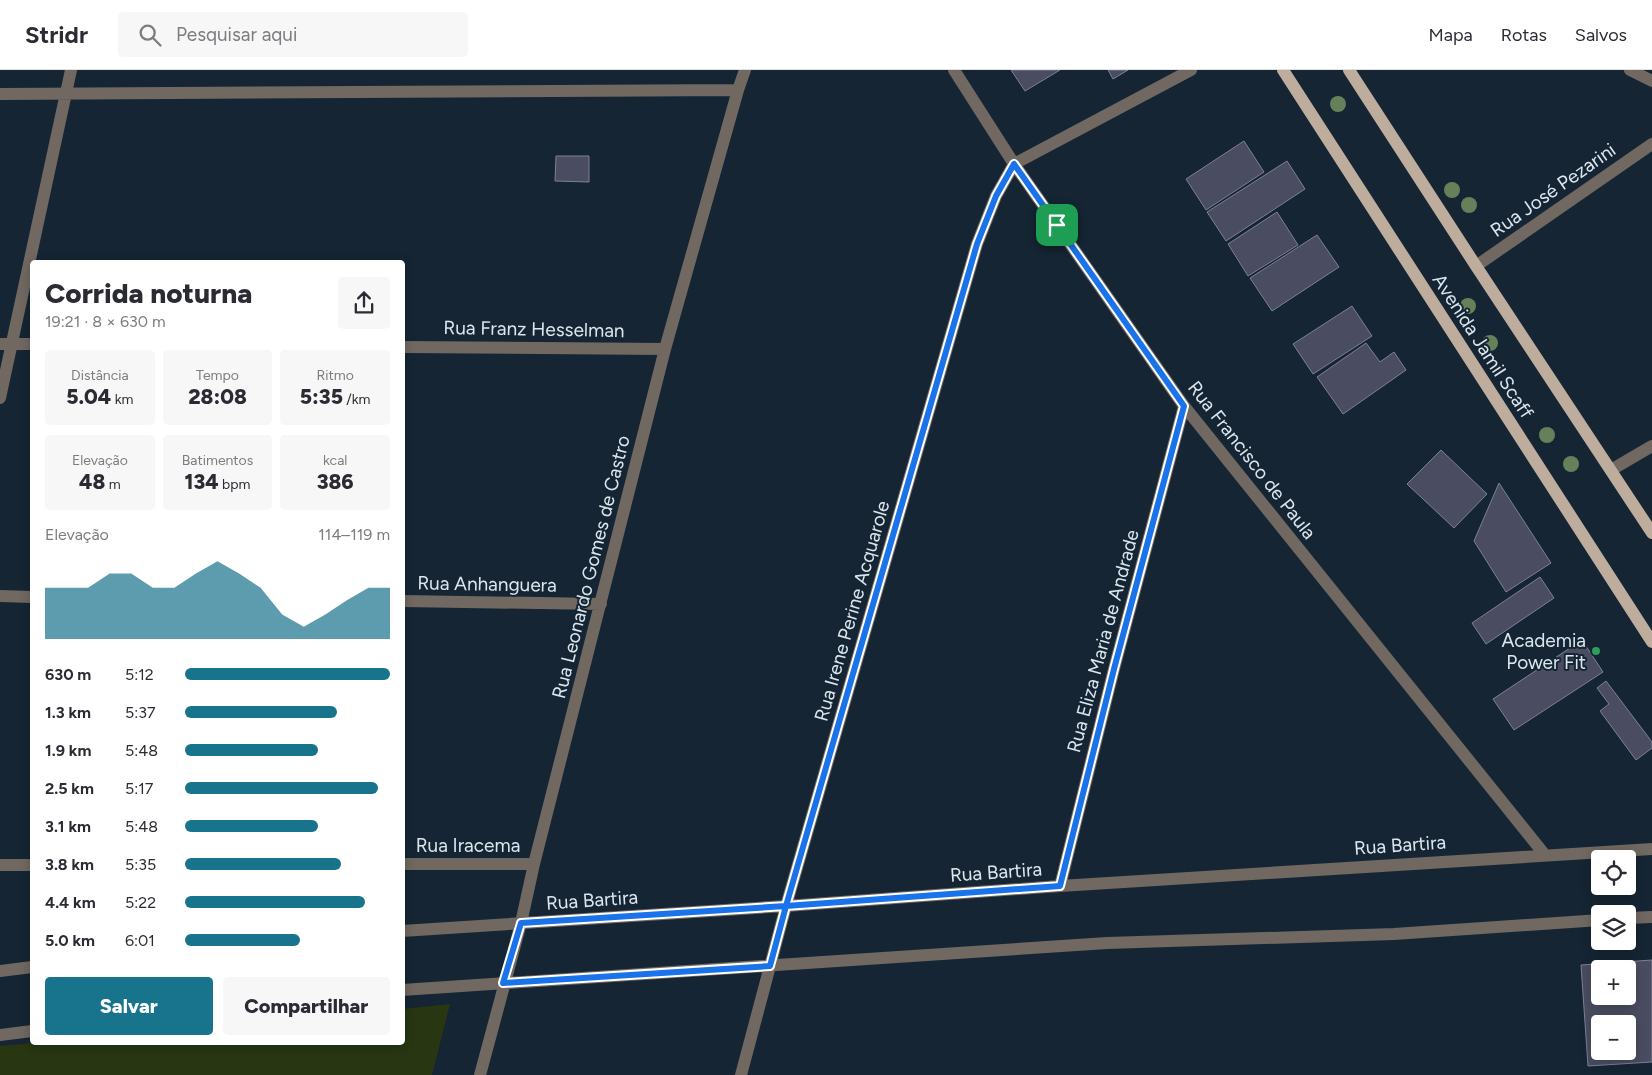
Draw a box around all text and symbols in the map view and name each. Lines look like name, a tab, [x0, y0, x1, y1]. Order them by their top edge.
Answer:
search box	[118, 12, 468, 57]
text: Stridr	[25, 20, 88, 49]
icon: search	[136, 21, 164, 49]
text: Pesquisar aqui	[176, 23, 297, 46]
text: Mapa	[1429, 24, 1473, 46]
text: Rotas	[1501, 24, 1547, 46]
text: Salvos	[1575, 24, 1627, 46]
street label: Rua José Pezarini	[1486, 138, 1620, 242]
pin	[1036, 204, 1078, 246]
icon: arrive	[1043, 211, 1071, 239]
street label: Avenida Jamil Scaff	[1428, 269, 1538, 423]
text: Corrida noturna	[45, 276, 252, 310]
button: share	[338, 277, 390, 329]
text: 19:21 · 8 × 630 m	[45, 312, 166, 331]
street label: Rua Franz Hesselman	[443, 316, 625, 342]
text: Distância	[71, 367, 129, 384]
text: Tempo	[196, 367, 239, 384]
text: Ritmo	[316, 367, 354, 384]
street label: Rua Francisco de Paula	[1183, 376, 1321, 544]
text: 5.04	[66, 384, 111, 409]
text: 28:08	[188, 384, 247, 409]
text: 5:35	[300, 384, 343, 409]
text: km	[111, 391, 133, 408]
text: /km	[343, 391, 371, 408]
street label: Rua Leonardo Gomes de Castro	[547, 433, 635, 701]
text: Elevação	[72, 452, 128, 469]
text: Batimentos	[182, 452, 253, 469]
text: kcal	[323, 452, 347, 469]
text: 48	[79, 469, 105, 494]
text: 134	[184, 469, 219, 494]
text: 386	[317, 469, 354, 494]
text: m	[105, 476, 121, 493]
text: bpm	[219, 476, 251, 493]
street label: Rua Irene Perine Acquarole	[809, 498, 895, 724]
text: Elevação	[45, 525, 109, 544]
text: 114–119 m	[318, 525, 390, 544]
street label: Rua Eliza Maria de Andrade	[1062, 527, 1144, 755]
street label: Rua Anhanguera	[417, 571, 557, 597]
place label: Academia Power Fit	[1502, 629, 1586, 674]
marker: Academia Power Fit	[1590, 645, 1602, 657]
text: 630 m	[45, 665, 91, 684]
text: 5:12	[125, 665, 154, 684]
text: 1.3 km	[45, 703, 91, 722]
text: 5:37	[125, 703, 156, 722]
text: 1.9 km	[45, 741, 91, 760]
text: 5:48	[125, 741, 158, 760]
text: 2.5 km	[45, 779, 94, 798]
text: 5:17	[125, 779, 153, 798]
text: 3.1 km	[45, 817, 91, 836]
text: 5:48	[125, 817, 158, 836]
street label: Rua Bartira	[1353, 830, 1447, 860]
street label: Rua Iracema	[416, 834, 520, 857]
map controls	[1591, 850, 1636, 1060]
button: locate	[1591, 850, 1636, 895]
text: 3.8 km	[45, 855, 94, 874]
text: 5:35	[125, 855, 156, 874]
street label: Rua Bartira	[949, 857, 1043, 887]
street label: Rua Bartira	[545, 885, 639, 915]
text: 4.4 km	[45, 893, 96, 912]
text: 5:22	[125, 893, 156, 912]
button: layers	[1591, 905, 1636, 950]
text: 5.0 km	[45, 931, 95, 950]
text: 6:01	[125, 931, 155, 950]
button: +	[1591, 960, 1636, 1005]
button: Salvar	[45, 977, 213, 1035]
button: Compartilhar	[223, 977, 390, 1035]
button: −	[1591, 1015, 1636, 1060]

